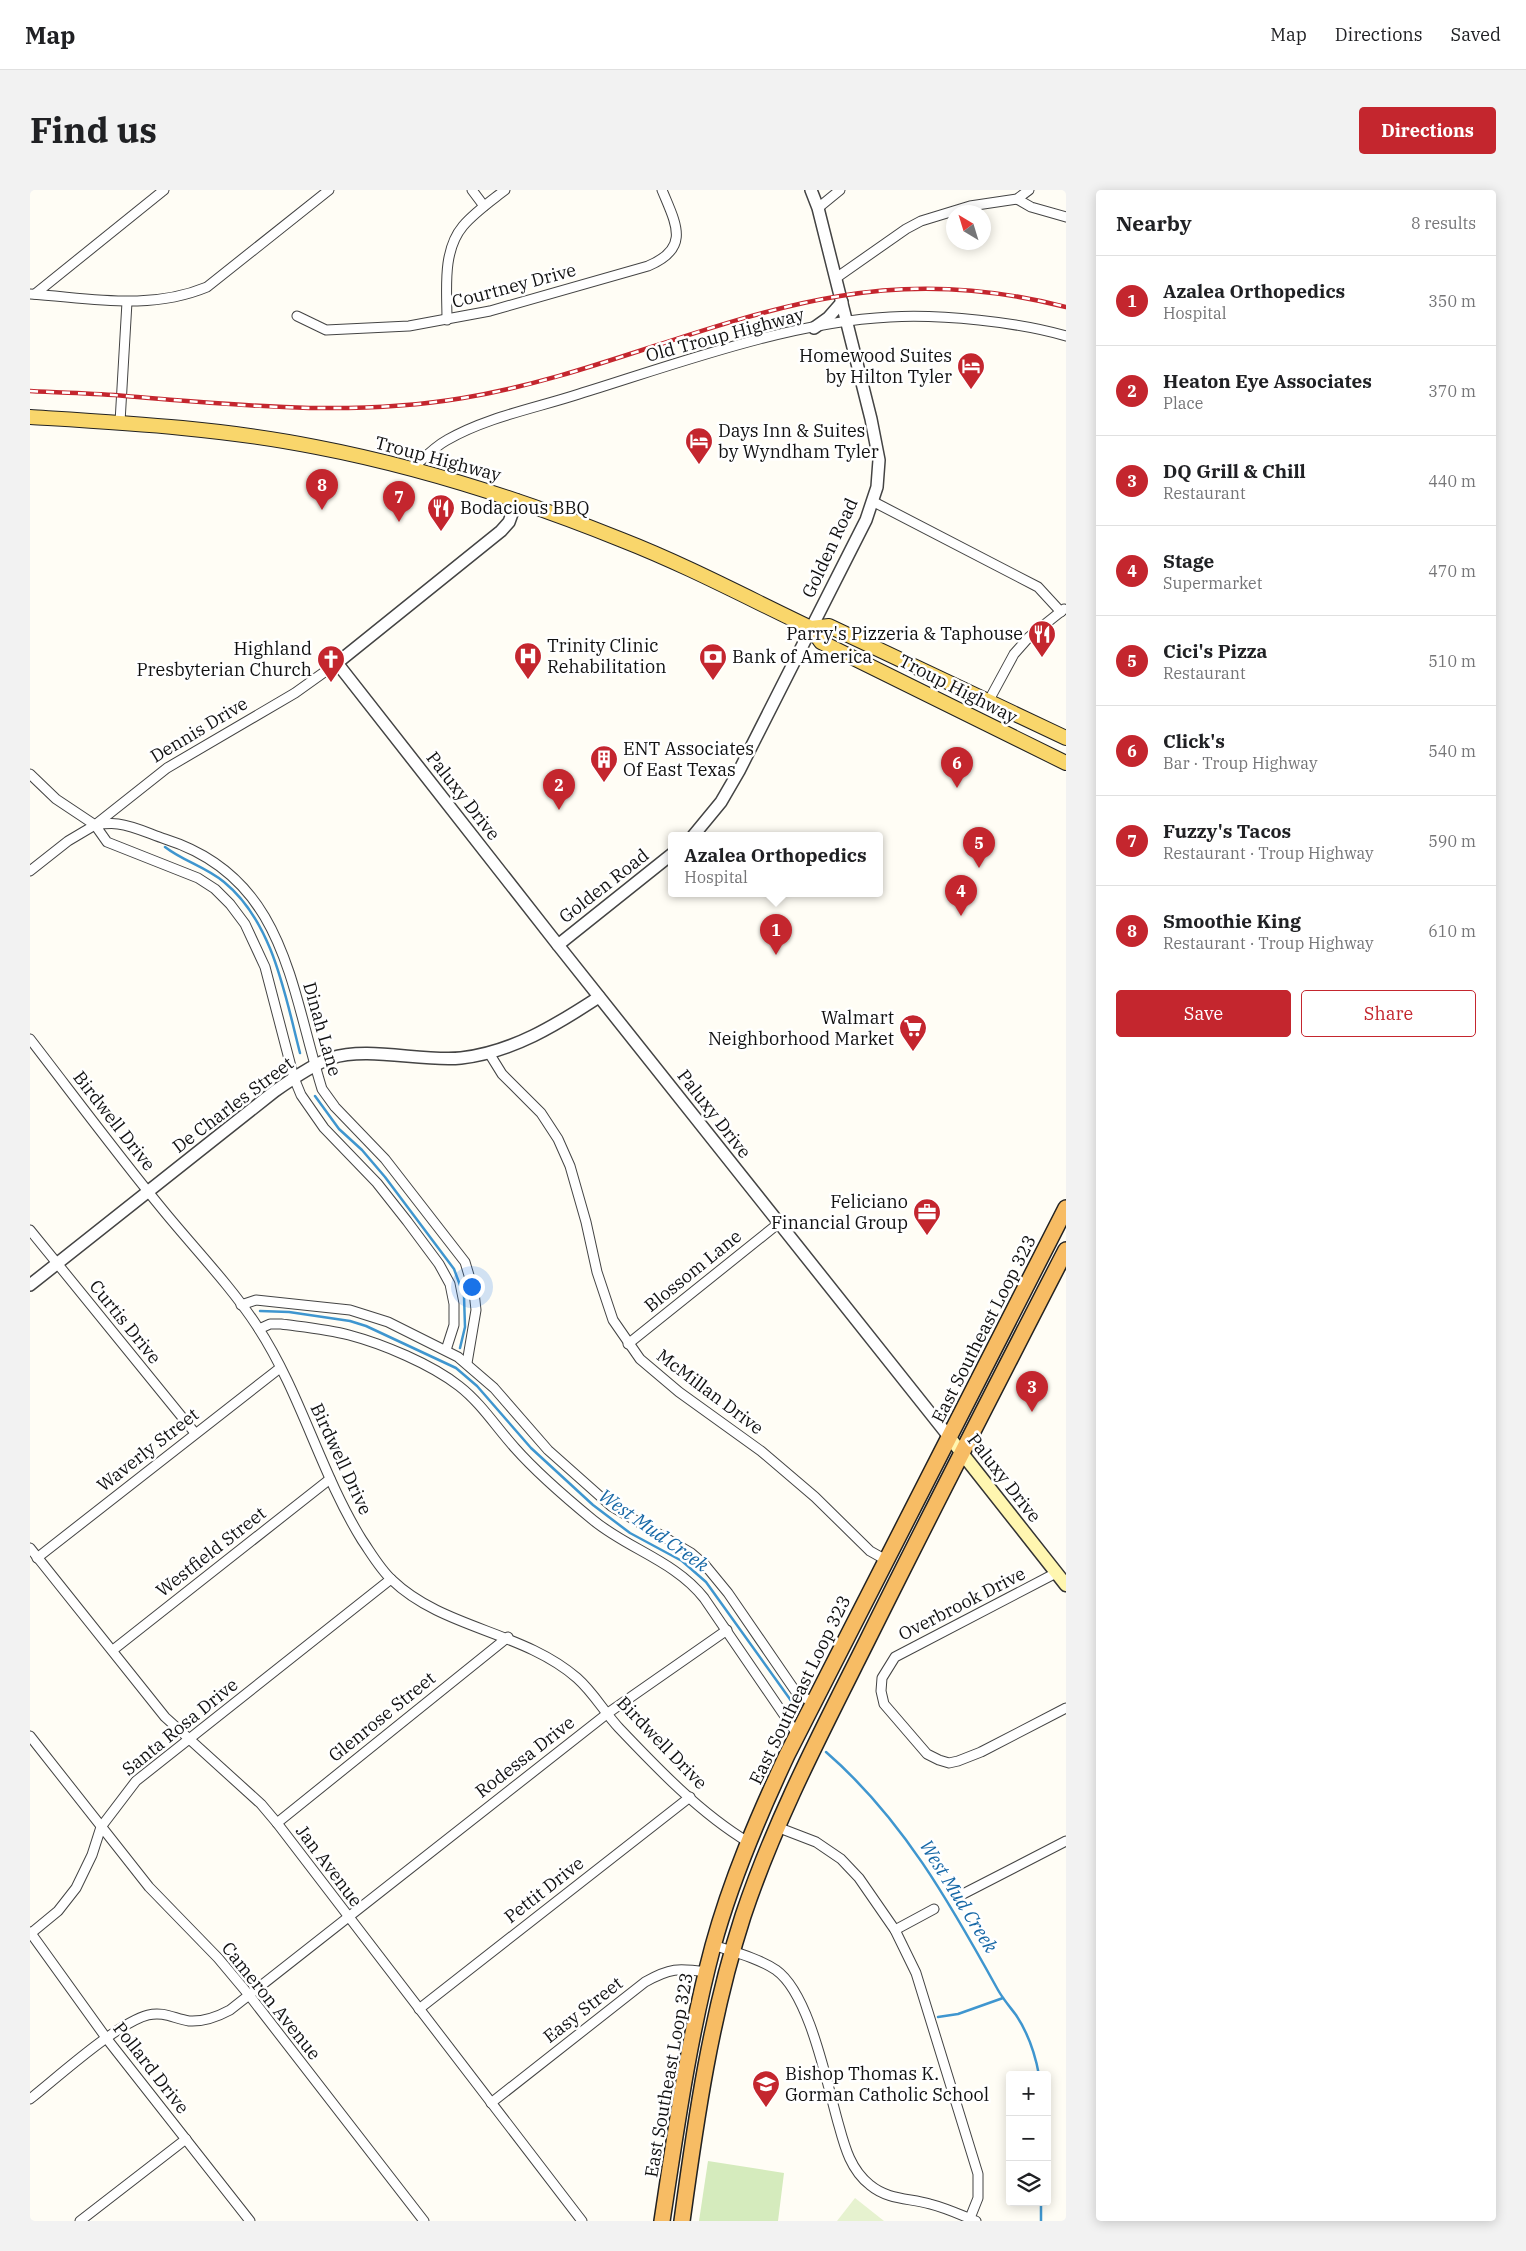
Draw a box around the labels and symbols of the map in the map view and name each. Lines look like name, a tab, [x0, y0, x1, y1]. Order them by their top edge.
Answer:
north arrow	[946, 205, 991, 250]
street label: Courtney Drive	[449, 258, 578, 313]
street label: Old Troup Highway	[643, 302, 807, 367]
place label: Homewood Suites by Hilton Tyler	[799, 344, 952, 388]
hotel icon: Homewood Suites by Hilton Tyler	[956, 351, 986, 390]
place label: Days Inn & Suites by Wyndham Tyler	[718, 419, 879, 463]
hotel icon: Days Inn & Suites by Wyndham Tyler	[684, 426, 714, 465]
street label: Troup Highway	[372, 431, 504, 487]
pin: 8	[306, 469, 338, 510]
pin: 7	[383, 481, 415, 522]
restaurant icon: Bodacious BBQ	[426, 493, 456, 532]
street label: Golden Road	[796, 494, 863, 601]
place label: Bodacious BBQ	[460, 496, 589, 519]
restaurant icon: Parry's Pizzeria & Taphouse	[1027, 619, 1057, 658]
place label: Parry's Pizzeria & Taphouse	[786, 622, 1023, 645]
place label: Trinity Clinic Rehabilitation	[547, 634, 667, 678]
place label: Highland Presbyterian Church	[137, 637, 312, 681]
hospital icon: Trinity Clinic Rehabilitation	[513, 641, 543, 680]
bank icon: Bank of America	[698, 642, 728, 681]
church icon: Highland Presbyterian Church	[316, 644, 346, 683]
place label: Bank of America	[732, 645, 872, 668]
street label: Troup Highway	[895, 649, 1022, 728]
street label: Dennis Drive	[146, 692, 252, 768]
place label: ENT Associates Of East Texas	[623, 737, 754, 781]
building icon: ENT Associates Of East Texas	[589, 744, 619, 783]
street label: Paluxy Drive	[421, 747, 505, 845]
pin: 6	[941, 747, 973, 788]
pin: 2	[543, 769, 575, 810]
pin: 5	[963, 827, 995, 868]
street label: Golden Road	[554, 843, 653, 928]
pin: 4	[945, 875, 977, 916]
pin: 1	[760, 914, 792, 955]
street label: Dinah Lane	[298, 979, 347, 1079]
place label: Walmart Neighborhood Market	[708, 1006, 894, 1050]
supermarket icon: Walmart Neighborhood Market	[898, 1013, 928, 1052]
street label: De Charles Street	[168, 1052, 298, 1158]
street label: Paluxy Drive	[672, 1065, 756, 1163]
street label: Birdwell Drive	[68, 1066, 161, 1175]
place label: Feliciano Financial Group	[771, 1190, 908, 1234]
office icon: Feliciano Financial Group	[912, 1197, 942, 1236]
street label: Blossom Lane	[640, 1224, 746, 1317]
street label: East Southeast Loop 323	[927, 1232, 1041, 1426]
your location	[459, 1274, 485, 1300]
street label: Curtis Drive	[85, 1275, 166, 1368]
street label: McMillan Drive	[652, 1344, 768, 1439]
pin: 3	[1016, 1371, 1048, 1412]
street label: Birdwell Drive	[306, 1399, 377, 1518]
street label: Waverly Street	[92, 1403, 203, 1496]
street label: Paluxy Drive	[962, 1429, 1046, 1527]
water label: West Mud Creek	[594, 1483, 714, 1577]
street label: Westfield Street	[151, 1501, 270, 1602]
street label: Overbrook Drive	[894, 1562, 1029, 1645]
street label: East Southeast Loop 323	[744, 1591, 855, 1788]
street label: Glenrose Street	[324, 1667, 440, 1767]
street label: Santa Rosa Drive	[117, 1673, 242, 1780]
street label: Birdwell Drive	[612, 1691, 713, 1794]
street label: Rodessa Drive	[470, 1711, 579, 1803]
street label: Jan Avenue	[291, 1820, 368, 1911]
water label: West Mud Creek	[915, 1835, 1004, 1958]
street label: Pettit Drive	[499, 1851, 588, 1928]
street label: Cameron Avenue	[217, 1937, 326, 2064]
street label: Easy Street	[538, 1971, 627, 2048]
street label: East Southeast Loop 323	[639, 1971, 698, 2179]
street label: Pollard Drive	[108, 2017, 194, 2118]
place label: Bishop Thomas K. Gorman Catholic School	[785, 2062, 989, 2106]
school or university icon: Bishop Thomas K. Gorman Catholic School	[751, 2069, 781, 2108]

